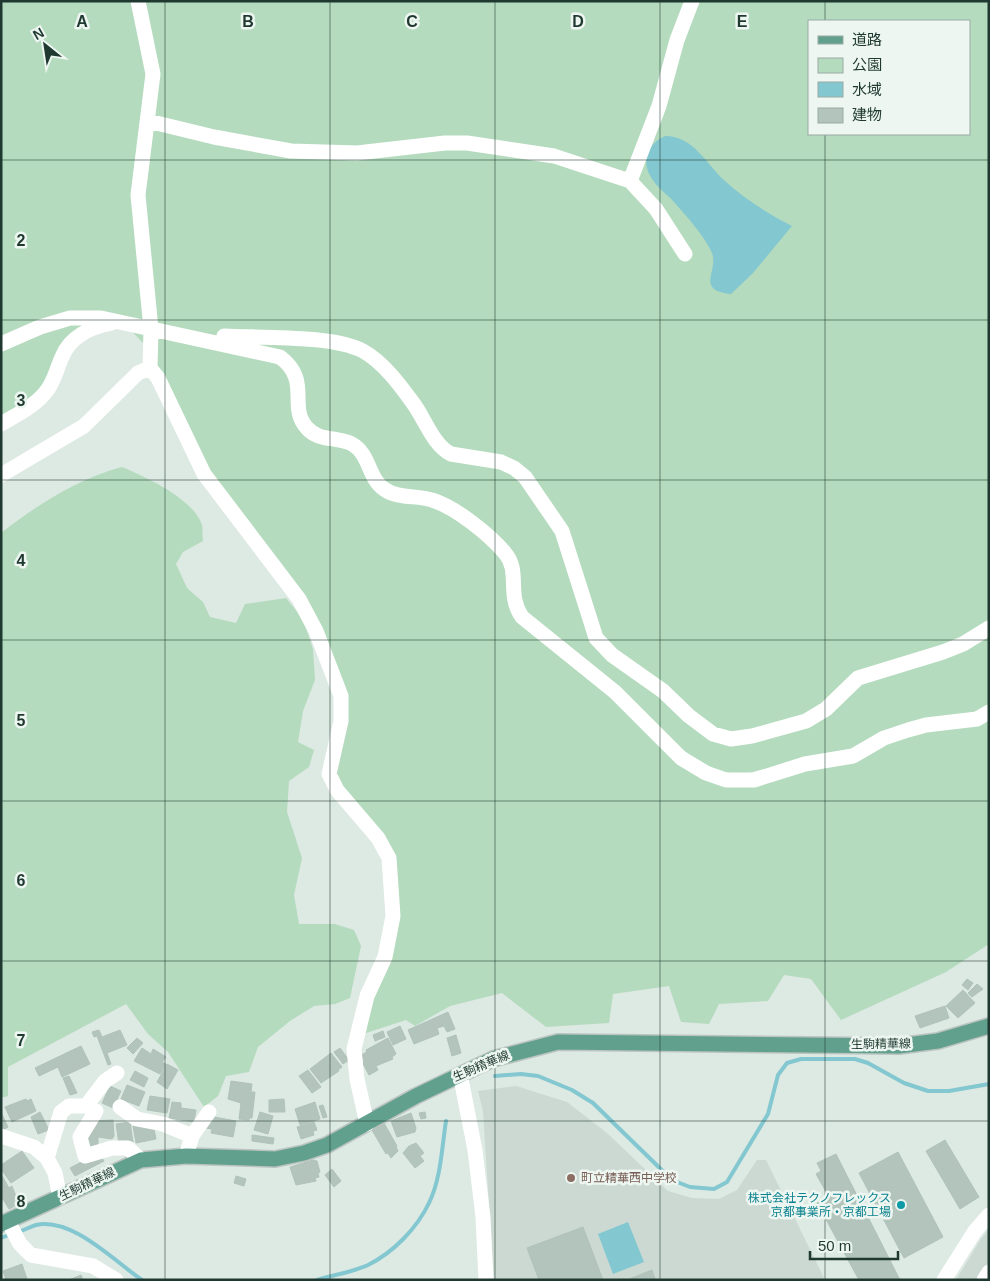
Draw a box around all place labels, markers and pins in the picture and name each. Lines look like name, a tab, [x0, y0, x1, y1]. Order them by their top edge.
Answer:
place label: 町立精華西中学校	[581, 1171, 677, 1185]
marker: 町立精華西中学校	[565, 1172, 577, 1184]
place label: 株式会社テクノフレックス 京都事業所・京都工場	[748, 1191, 891, 1219]
marker: 株式会社テクノフレックス 京都事業所・京都工場	[895, 1199, 907, 1211]

